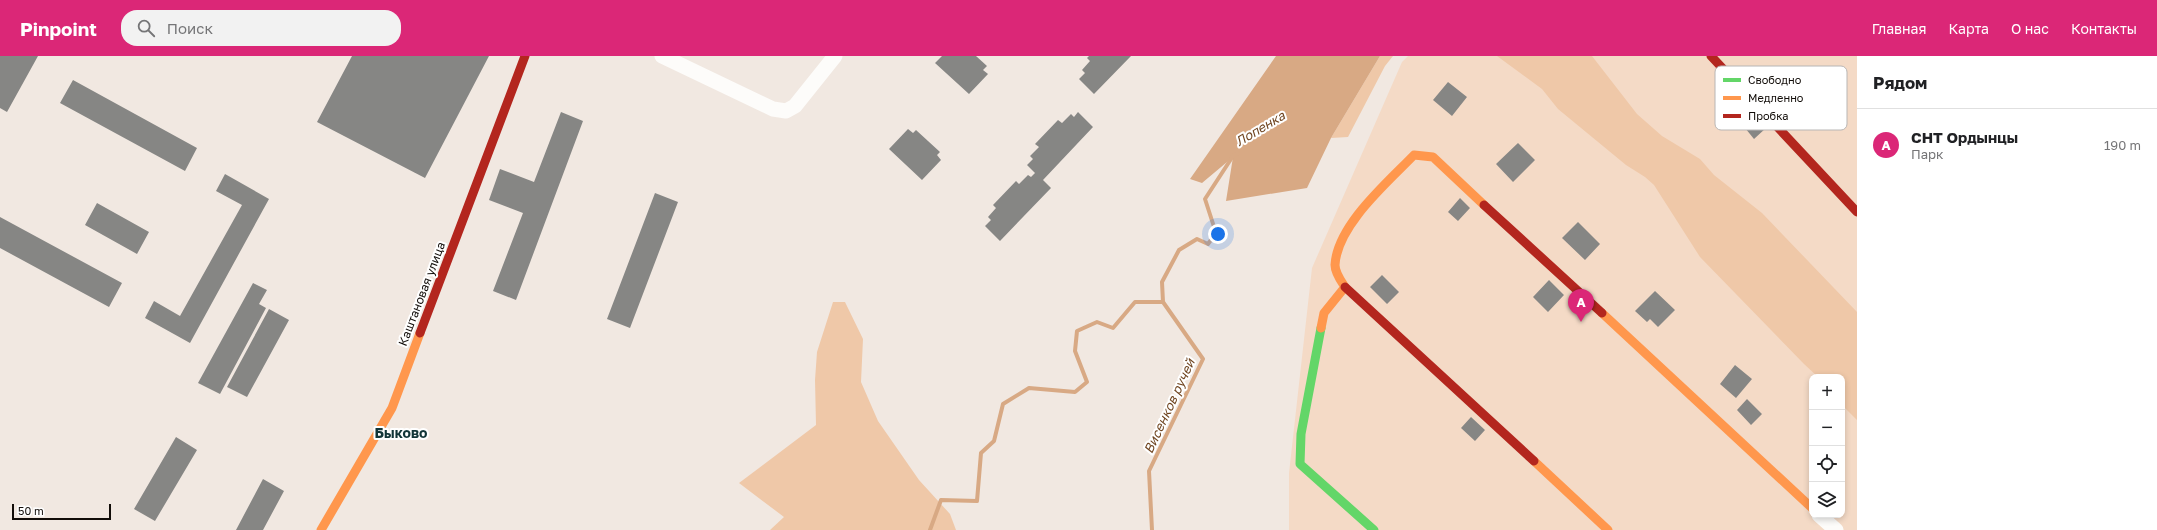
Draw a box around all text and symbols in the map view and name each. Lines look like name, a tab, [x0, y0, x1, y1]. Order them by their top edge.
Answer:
search box	[121, 10, 401, 46]
text: Pinpoint	[20, 17, 97, 40]
icon: search	[135, 17, 157, 39]
text: Поиск	[167, 19, 213, 37]
text: Главная	[1872, 20, 1926, 37]
text: Карта	[1948, 20, 1989, 37]
text: О нас	[2011, 20, 2049, 37]
text: Контакты	[2071, 20, 2137, 37]
legend	[1715, 66, 1847, 130]
text: Рядом	[1873, 72, 1927, 93]
text: Свободно	[1748, 73, 1802, 86]
text: Медленно	[1748, 91, 1804, 104]
water label: Лопенка	[1232, 107, 1288, 149]
text: Пробка	[1748, 109, 1789, 122]
text: СНТ Ордынцы	[1911, 128, 2018, 146]
text: A	[1881, 137, 1891, 153]
text: 190 m	[2104, 137, 2141, 153]
text: Парк	[1911, 146, 1944, 162]
your location	[1208, 224, 1228, 244]
street label: Каштановая улица	[395, 240, 448, 348]
pin: A	[1568, 289, 1594, 322]
water label: Висенков ручей	[1140, 355, 1198, 456]
map controls	[1809, 374, 1845, 518]
button: +	[1809, 374, 1845, 410]
button: −	[1809, 410, 1845, 446]
district label: Быково	[375, 424, 427, 441]
button: locate	[1809, 446, 1845, 482]
button: layers	[1809, 482, 1845, 518]
scale bar	[12, 502, 111, 521]
text: 50 m	[18, 504, 44, 517]

